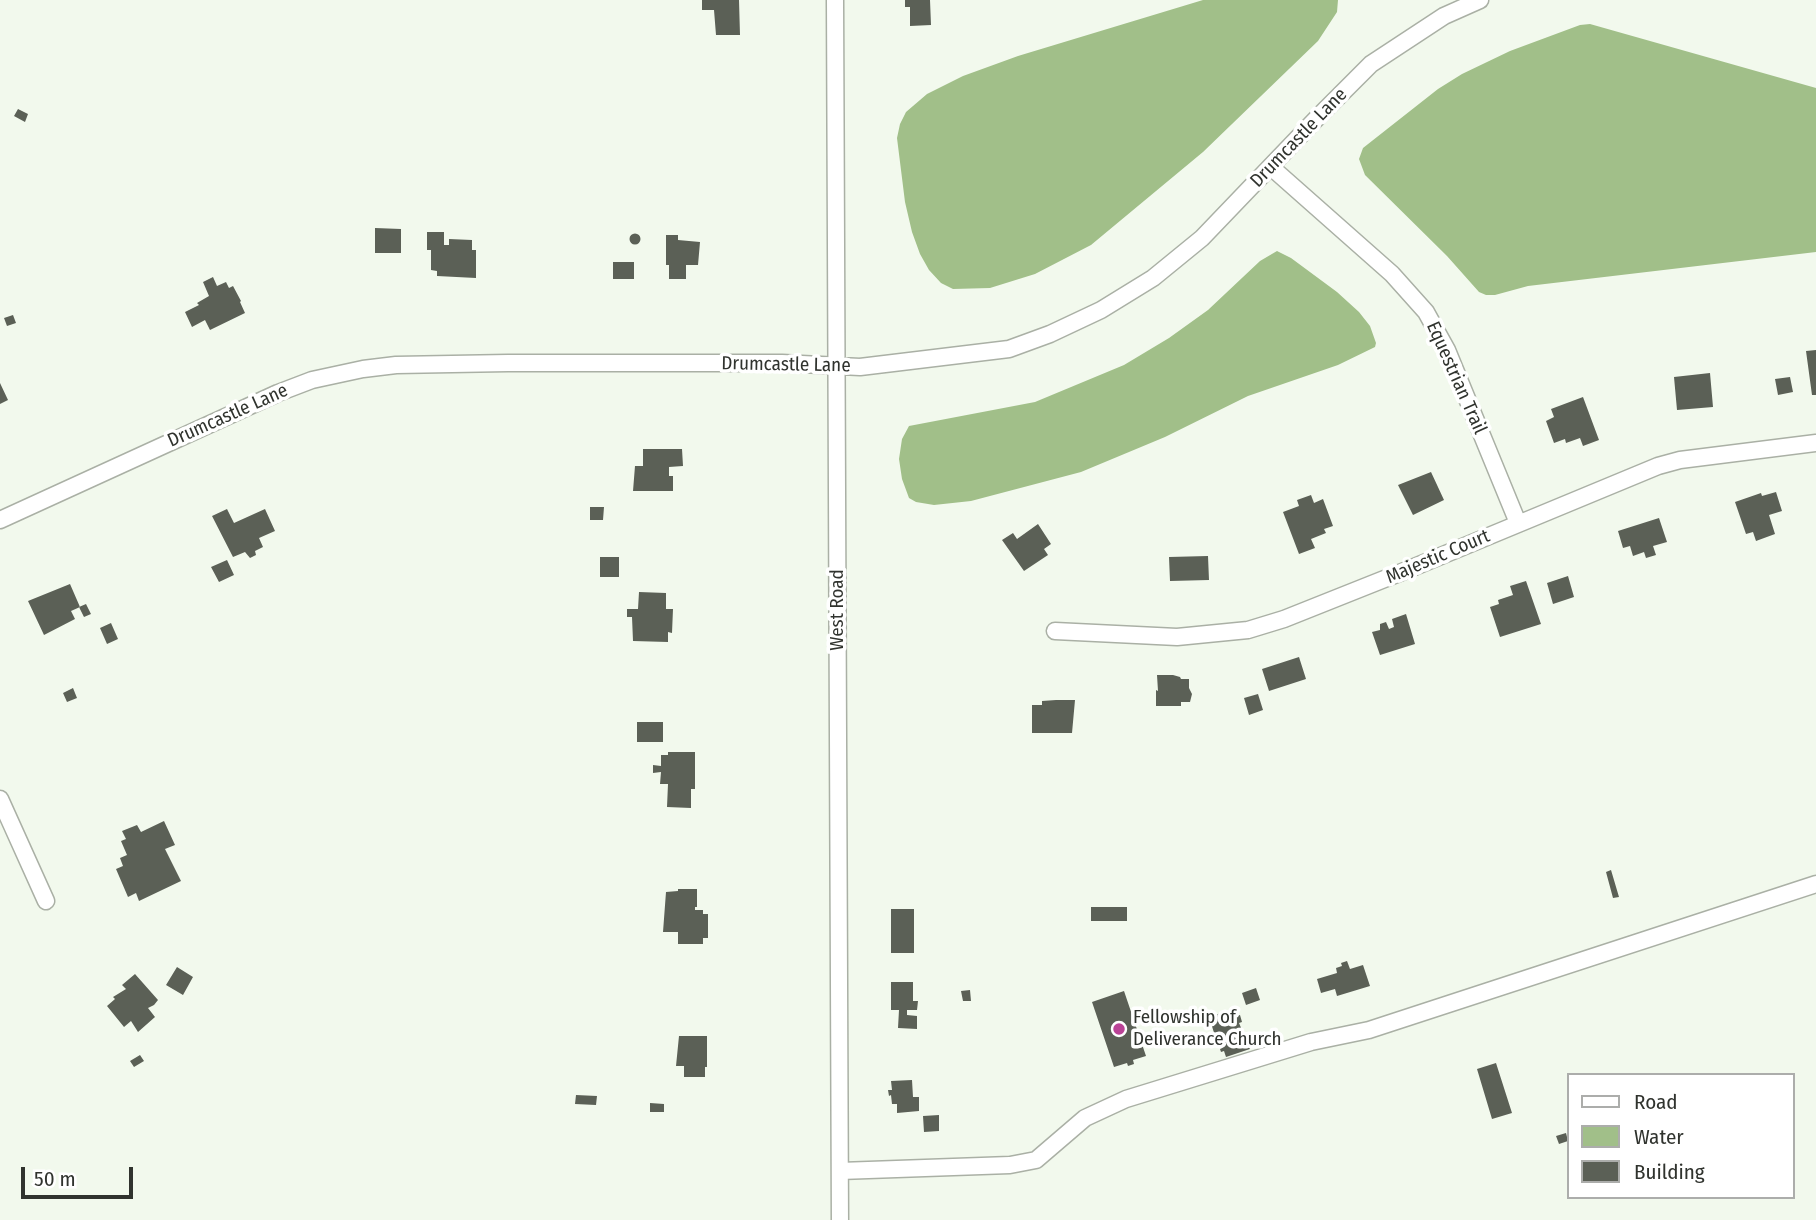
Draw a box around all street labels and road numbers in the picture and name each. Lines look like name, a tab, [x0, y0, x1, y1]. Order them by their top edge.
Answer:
street label: Drumcastle Lane	[1246, 84, 1352, 192]
street label: Equestrian Trail	[1421, 318, 1491, 438]
street label: Drumcastle Lane	[721, 352, 851, 378]
street label: Drumcastle Lane	[164, 379, 292, 453]
street label: Majestic Court	[1383, 525, 1493, 589]
street label: West Road	[827, 569, 849, 651]

